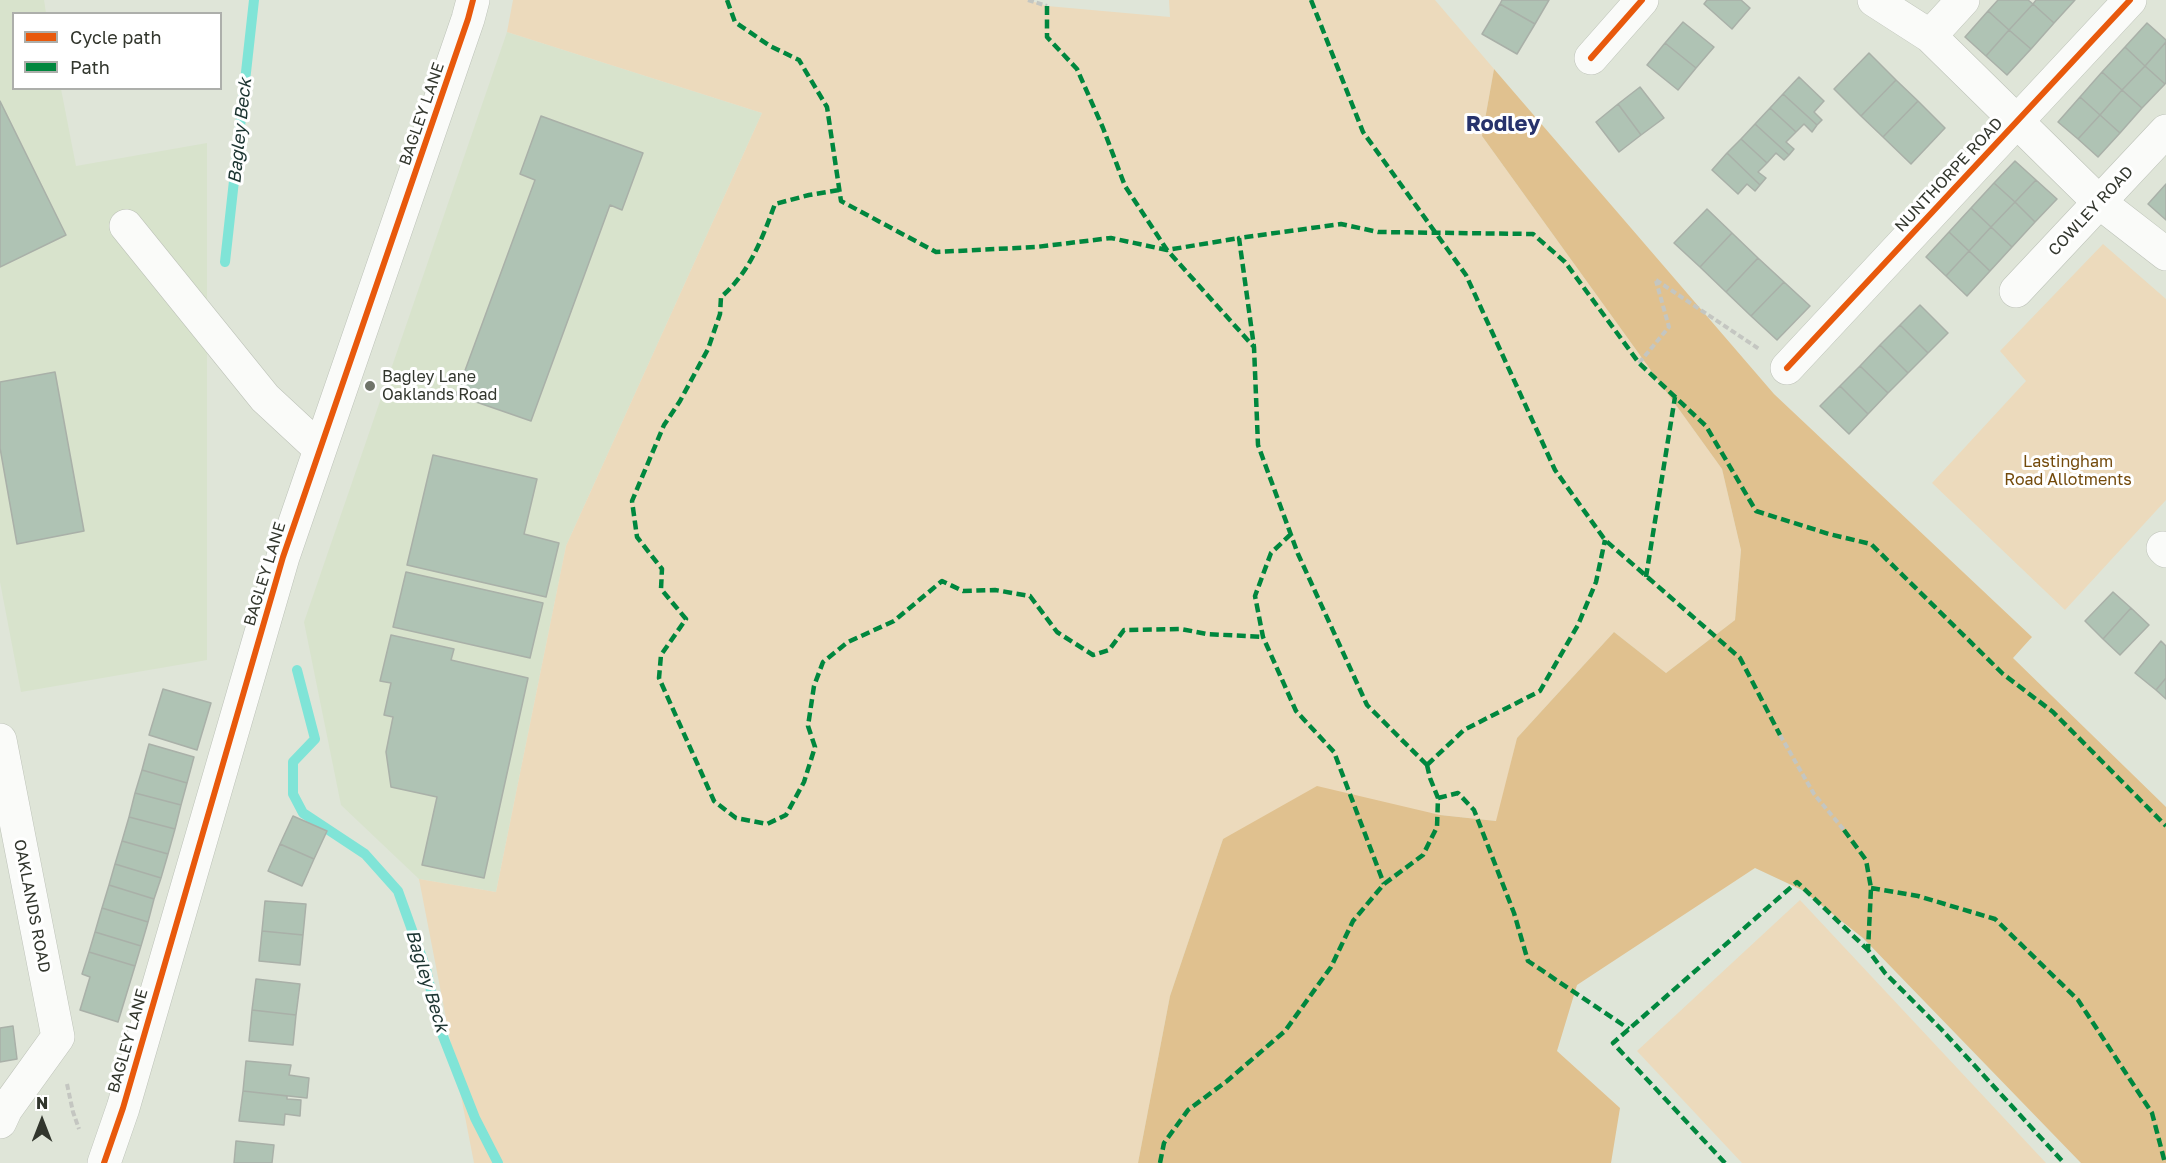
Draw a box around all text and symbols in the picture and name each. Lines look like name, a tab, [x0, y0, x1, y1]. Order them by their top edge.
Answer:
legend	[12, 12, 222, 90]
text: Cycle path	[70, 26, 162, 48]
text: Path	[70, 56, 110, 78]
street label: BAGLEY LANE	[395, 60, 449, 168]
water label: Bagley Beck	[224, 77, 256, 185]
district label: Rodley	[1466, 111, 1540, 137]
street label: NUNTHORPE ROAD	[1891, 114, 2007, 236]
street label: COWLEY ROAD	[2045, 162, 2137, 260]
place label: Bagley Lane Oaklands Road	[382, 367, 497, 405]
marker: Bagley Lane Oaklands Road	[363, 379, 377, 393]
park label: Lastingham Road Allotments	[2004, 452, 2132, 490]
street label: BAGLEY LANE	[240, 520, 290, 628]
street label: OAKLANDS ROAD	[10, 838, 54, 974]
water label: Bagley Beck	[401, 927, 453, 1035]
street label: BAGLEY LANE	[104, 987, 152, 1095]
north arrow	[12, 1091, 72, 1151]
text: N	[36, 1093, 48, 1113]

